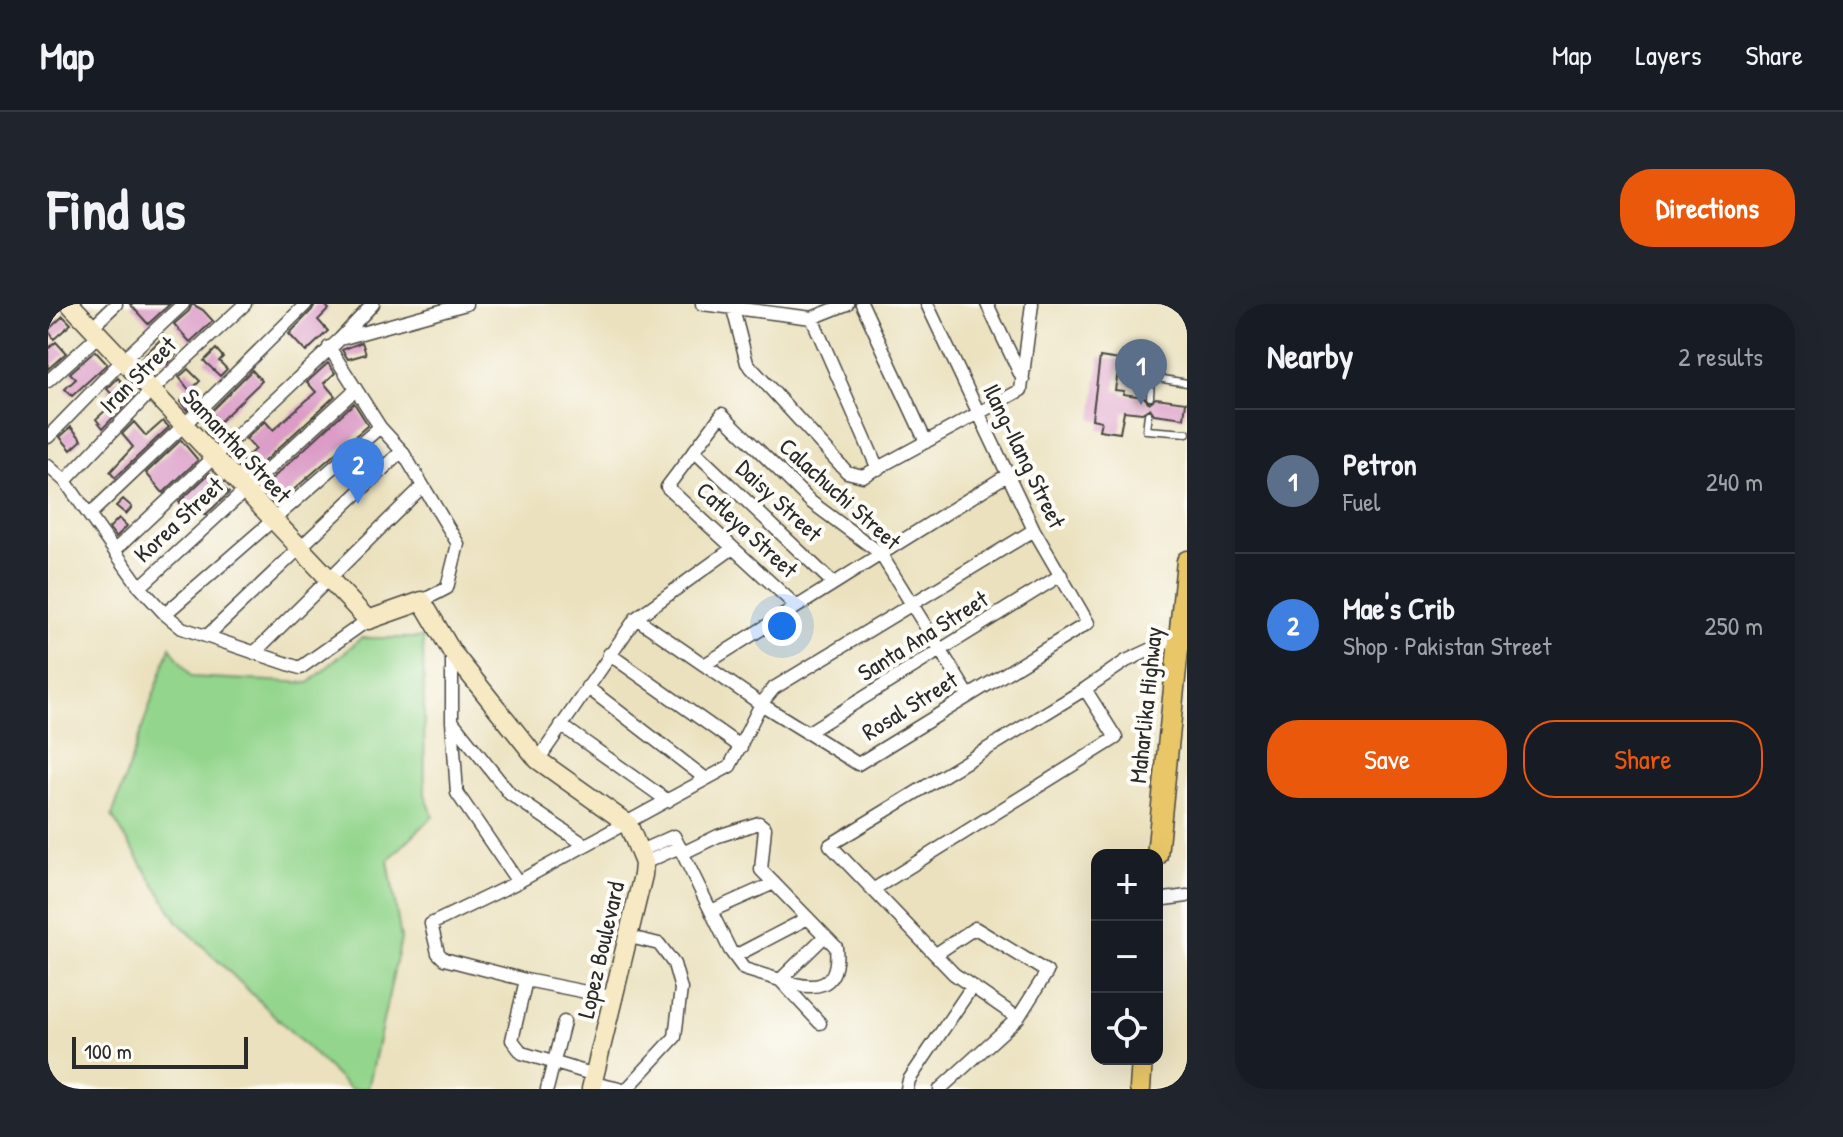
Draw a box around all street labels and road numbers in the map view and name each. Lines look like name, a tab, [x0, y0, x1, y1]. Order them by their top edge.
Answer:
street label: Iran Street	[92, 328, 183, 420]
street label: Ilang-Ilang Street	[976, 378, 1074, 534]
street label: Samantha Street	[176, 381, 300, 510]
street label: Calachuchi Street	[773, 430, 909, 557]
street label: Daisy Street	[730, 452, 830, 549]
street label: Korea Street	[127, 469, 231, 569]
street label: Catleya Street	[690, 474, 806, 585]
street label: Santa Ana Street	[851, 582, 994, 688]
street label: Maharlika Highway	[1121, 625, 1169, 785]
street label: Rosal Street	[856, 663, 964, 747]
street label: Lopez Boulevard	[569, 878, 631, 1021]

